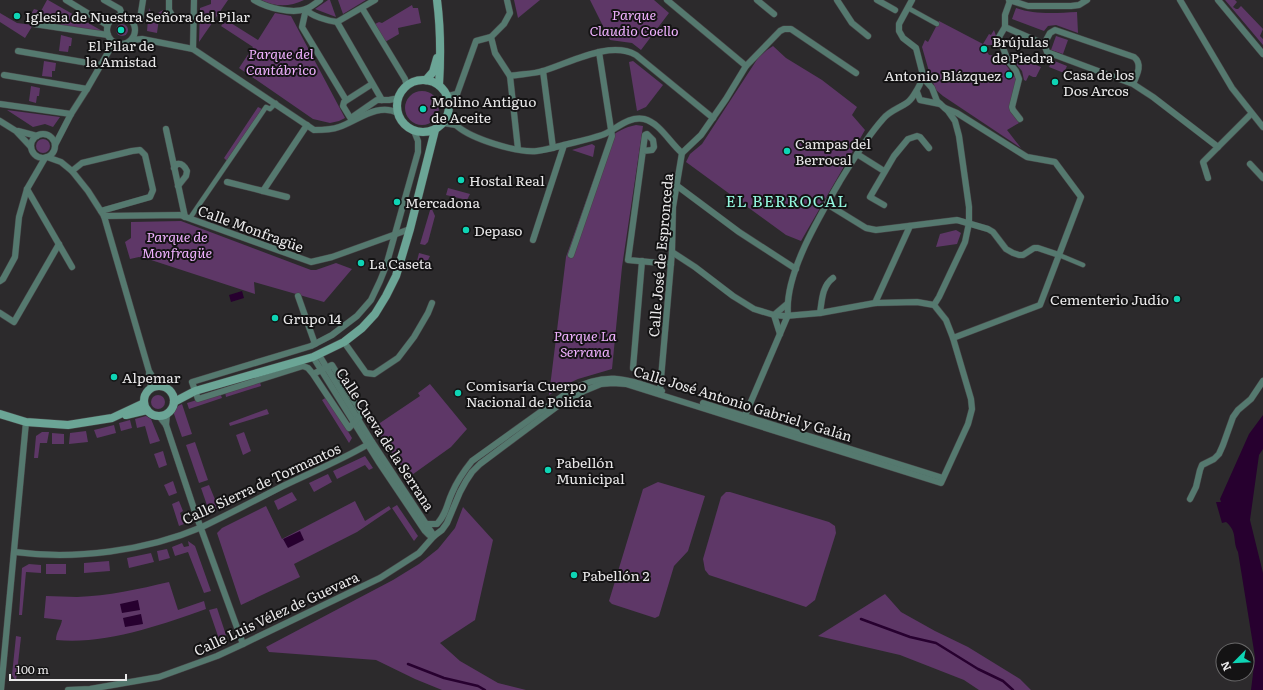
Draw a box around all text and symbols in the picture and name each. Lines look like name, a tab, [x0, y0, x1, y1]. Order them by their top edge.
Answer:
park label: Parque Claudio Coello	[590, 4, 678, 40]
place label: Iglesia de Nuestra Señora del Pilar	[25, 6, 250, 26]
marker: Iglesia de Nuestra Señora del Pilar	[12, 11, 22, 21]
marker: El Pilar de la Amistad	[116, 25, 126, 35]
place label: Brújulas de Piedra	[992, 31, 1054, 67]
place label: El Pilar de la Amistad	[85, 35, 157, 71]
park label: Parque del Cantábrico	[246, 43, 316, 79]
marker: Brújulas de Piedra	[979, 44, 989, 54]
place label: Casa de los Dos Arcos	[1063, 64, 1134, 100]
place label: Antonio Blázquez	[884, 65, 1001, 85]
marker: Antonio Blázquez	[1004, 70, 1014, 80]
marker: Casa de los Dos Arcos	[1050, 77, 1060, 87]
place label: Molino Antiguo de Aceite	[431, 91, 536, 127]
marker: Molino Antiguo de Aceite	[418, 104, 428, 114]
place label: Campas del Berrocal	[795, 133, 871, 169]
marker: Campas del Berrocal	[782, 146, 792, 156]
place label: Hostal Real	[469, 170, 545, 190]
street label: Calle José de Espronceda	[643, 172, 677, 338]
marker: Hostal Real	[456, 175, 466, 185]
district label: EL BERROCAL	[726, 188, 848, 212]
place label: Mercadona	[405, 192, 481, 212]
marker: Mercadona	[392, 197, 402, 207]
street label: Calle Monfragüe	[195, 200, 307, 256]
place label: Depaso	[474, 220, 522, 240]
marker: Depaso	[461, 225, 471, 235]
park label: Parque de Monfragüe	[142, 226, 212, 262]
place label: La Caseta	[369, 253, 432, 273]
marker: La Caseta	[356, 258, 366, 268]
place label: Cementerio Judío	[1050, 289, 1169, 309]
marker: Cementerio Judío	[1172, 294, 1182, 304]
place label: Grupo 14	[283, 308, 342, 328]
marker: Grupo 14	[270, 313, 280, 323]
park label: Parque La Serrana	[553, 325, 617, 361]
street label: Calle José Antonio Gabriel y Galán	[631, 360, 855, 446]
street label: Calle Cueva de la Serrana	[332, 364, 440, 515]
place label: Alpemar	[122, 367, 181, 387]
marker: Alpemar	[109, 372, 119, 382]
place label: Comisaría Cuerpo Nacional de Policía	[466, 375, 592, 411]
marker: Comisaría Cuerpo Nacional de Policía	[453, 388, 463, 398]
street label: Calle Sierra de Tormantos	[179, 437, 343, 529]
place label: Pabellón Municipal	[556, 452, 625, 488]
marker: Pabellón Municipal	[543, 465, 553, 475]
place label: Pabellón 2	[582, 565, 650, 585]
street label: Calle Luis Vélez de Guevara	[190, 566, 362, 660]
marker: Pabellón 2	[569, 570, 579, 580]
north arrow	[1215, 642, 1255, 682]
scale bar	[10, 656, 126, 682]
text: N	[1216, 659, 1234, 674]
text: 100 m	[16, 660, 49, 678]

